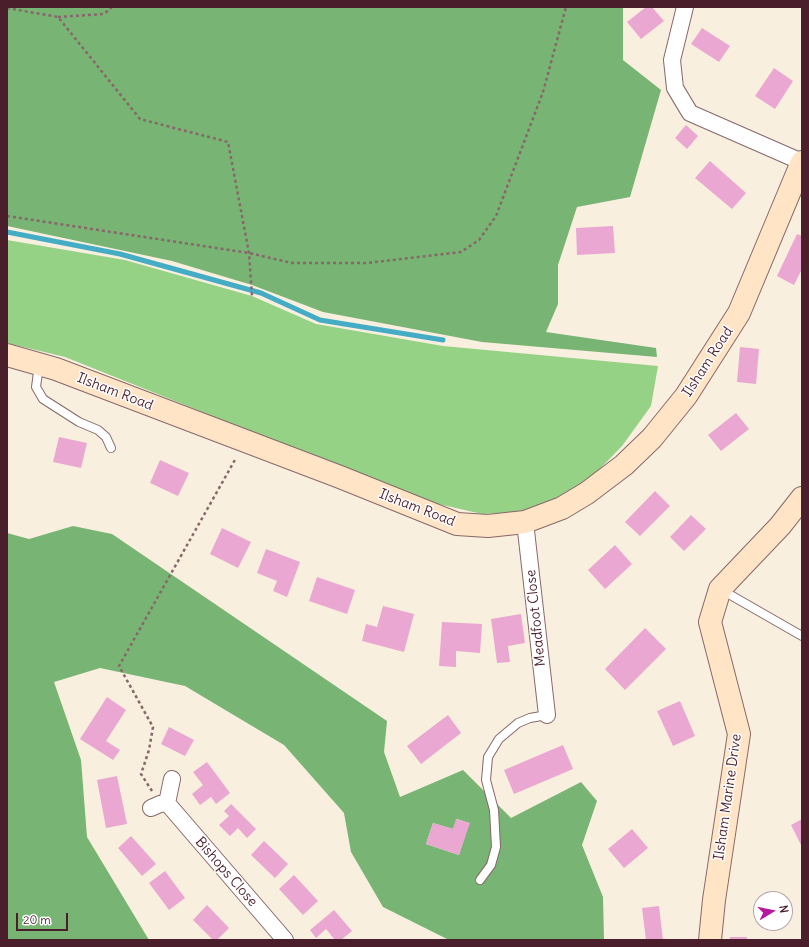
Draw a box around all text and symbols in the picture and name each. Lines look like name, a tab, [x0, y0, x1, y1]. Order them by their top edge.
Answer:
street label: Ilsham Road	[679, 324, 737, 400]
street label: Ilsham Road	[75, 370, 155, 414]
street label: Ilsham Road	[377, 486, 457, 530]
street label: Meadfoot Close	[523, 569, 549, 667]
street label: Ilsham Marine Drive	[711, 733, 745, 861]
street label: Bishops Close	[191, 834, 261, 910]
north arrow	[753, 891, 793, 931]
text: N	[776, 904, 791, 914]
scale bar	[18, 905, 70, 931]
text: 20 m	[23, 912, 51, 927]

